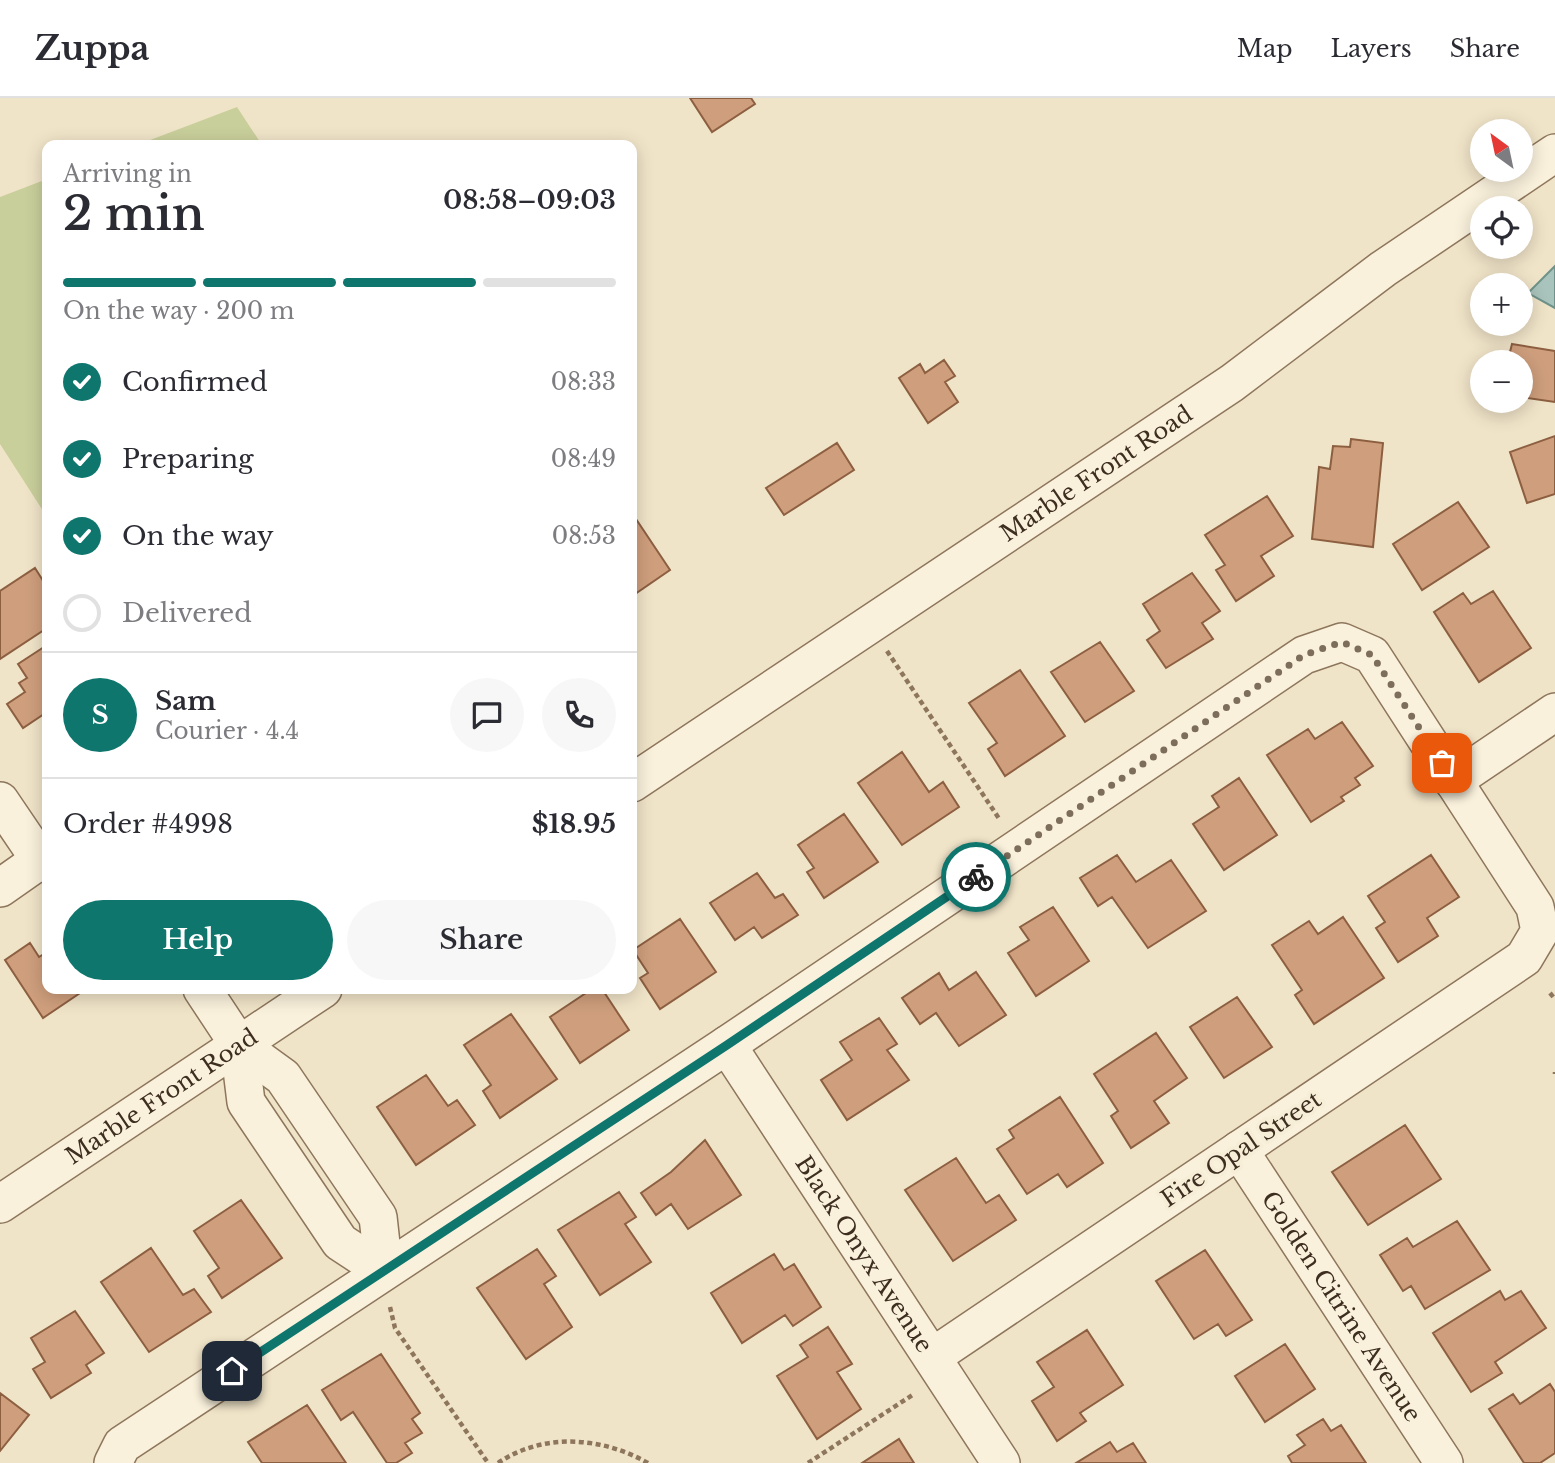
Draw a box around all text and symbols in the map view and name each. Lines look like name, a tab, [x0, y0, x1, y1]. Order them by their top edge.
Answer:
text: Zuppa	[35, 28, 149, 69]
text: Map	[1237, 34, 1293, 63]
text: Layers	[1331, 34, 1412, 63]
text: Share	[1450, 34, 1520, 63]
north arrow	[1470, 119, 1533, 182]
map controls	[1470, 119, 1533, 413]
text: Arriving in	[63, 160, 192, 188]
text: 08:58–09:03	[443, 184, 616, 216]
text: 2 min	[63, 185, 205, 242]
button: locate	[1470, 196, 1533, 259]
button: +	[1470, 273, 1533, 336]
text: On the way · 200 m	[63, 297, 295, 325]
button: −	[1470, 350, 1533, 413]
icon: check	[63, 363, 101, 401]
text: Confirmed	[122, 366, 267, 398]
text: 08:33	[551, 368, 616, 396]
street label: Marble Front Road	[995, 400, 1197, 547]
icon: check	[63, 440, 101, 478]
text: Preparing	[122, 443, 254, 475]
text: 08:49	[551, 445, 616, 473]
icon: check	[63, 517, 101, 555]
text: On the way	[122, 520, 274, 552]
text: 08:53	[552, 522, 616, 550]
text: Delivered	[122, 597, 252, 629]
button: chat	[450, 678, 524, 752]
button: phone	[542, 678, 616, 752]
text: Sam	[155, 685, 216, 717]
text: S	[91, 699, 109, 731]
text: Courier · 4.4	[155, 717, 299, 745]
pin	[1412, 733, 1472, 793]
icon: bag	[1423, 744, 1461, 782]
text: Order #4998	[63, 808, 233, 840]
text: $18.95	[532, 808, 616, 840]
courier	[941, 842, 1011, 912]
icon: bike	[957, 858, 995, 896]
button: Help	[63, 900, 333, 980]
button: Share	[347, 900, 616, 980]
street label: Marble Front Road	[60, 1023, 263, 1170]
street label: Fire Opal Street	[1156, 1085, 1327, 1213]
street label: Black Onyx Avenue	[789, 1150, 939, 1358]
street label: Golden Citrine Avenue	[1256, 1186, 1427, 1427]
pin	[202, 1341, 262, 1401]
icon: home	[213, 1352, 251, 1390]

